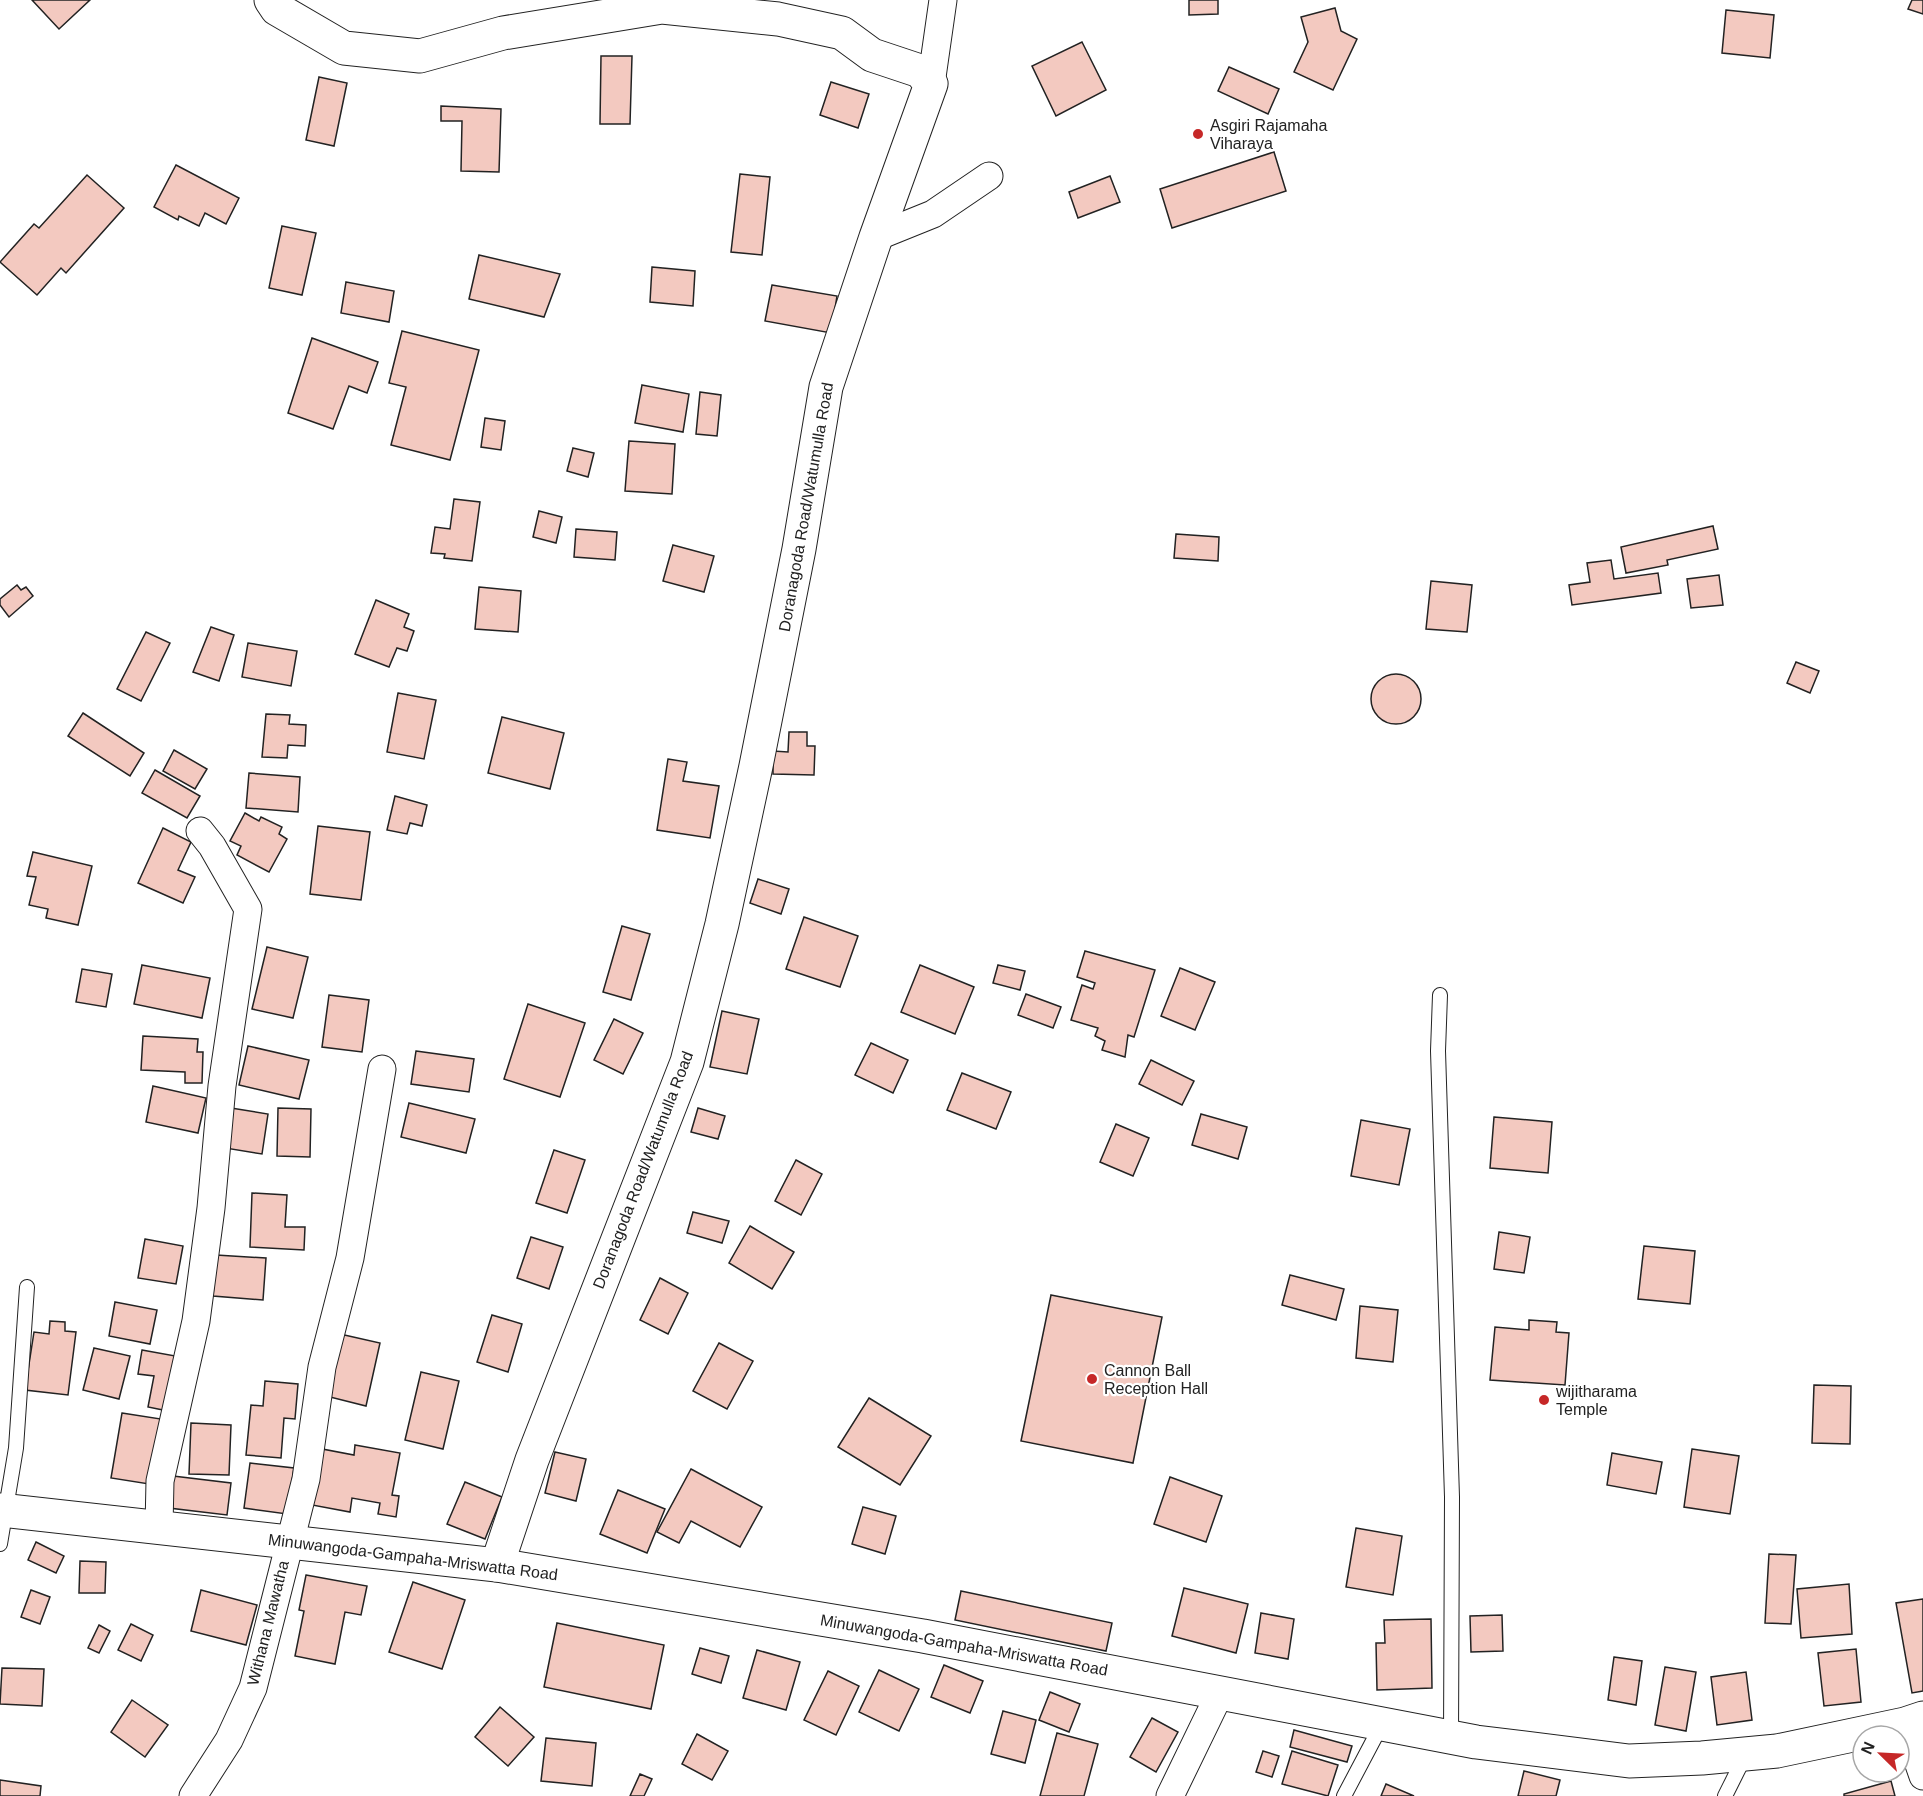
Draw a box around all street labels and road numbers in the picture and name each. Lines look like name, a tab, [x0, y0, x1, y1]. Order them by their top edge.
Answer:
street label: Doranagoda Road/Watumulla Road	[776, 381, 836, 633]
street label: Doranagoda Road/Watumulla Road	[590, 1049, 696, 1291]
street label: Minuwangoda-Gampaha-Mriswatta Road	[267, 1531, 559, 1583]
street label: Withana Mawatha	[244, 1559, 292, 1687]
street label: Minuwangoda-Gampaha-Mriswatta Road	[819, 1611, 1109, 1679]

